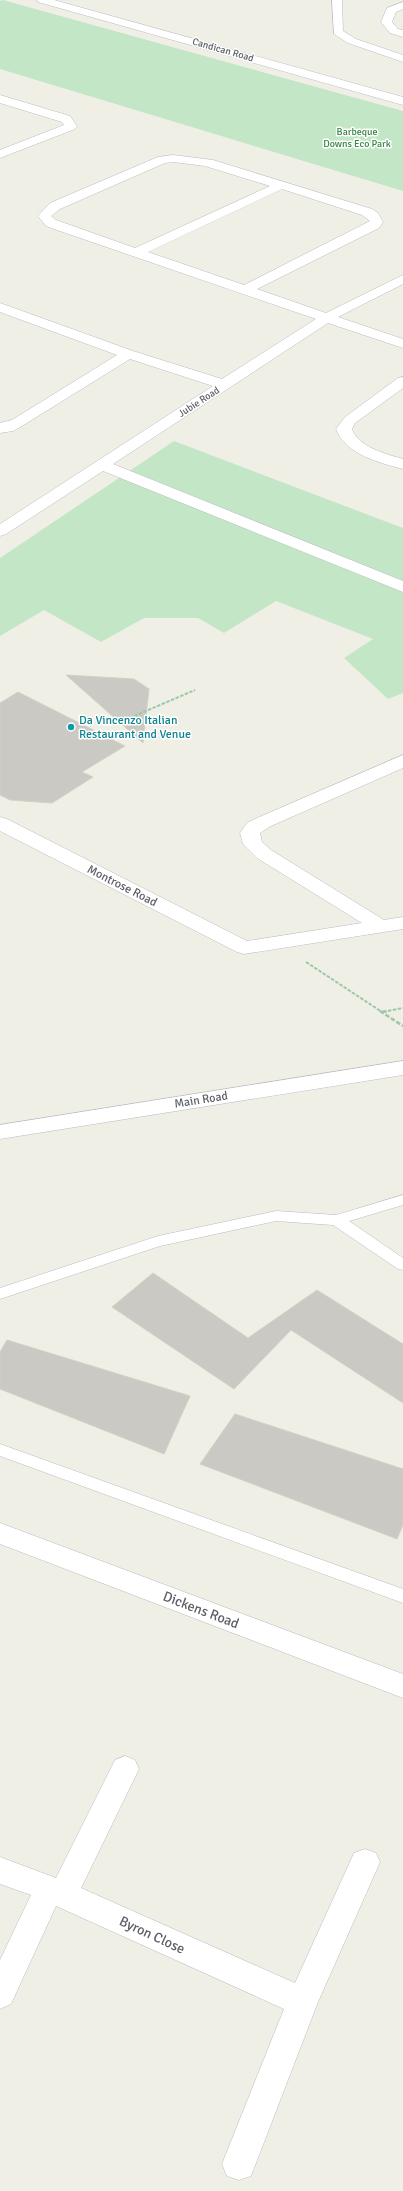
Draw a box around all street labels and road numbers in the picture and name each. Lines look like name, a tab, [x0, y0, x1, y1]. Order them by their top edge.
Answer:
street label: Candican Road	[191, 36, 255, 64]
street label: Jubie Road	[176, 384, 222, 420]
street label: Montrose Road	[84, 862, 160, 910]
street label: Main Road	[173, 1088, 229, 1112]
street label: Dickens Road	[161, 1588, 241, 1632]
street label: Byron Close	[116, 1912, 188, 1958]

